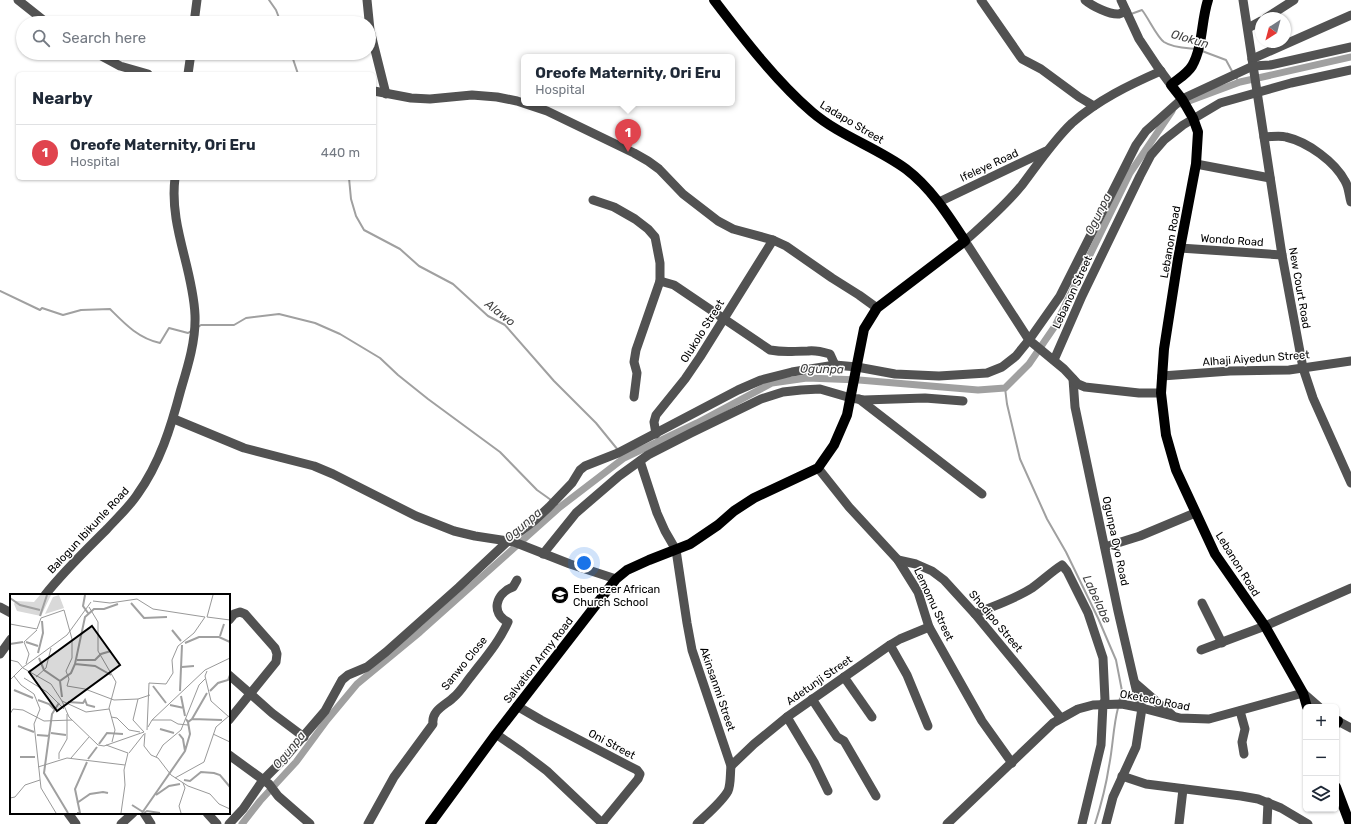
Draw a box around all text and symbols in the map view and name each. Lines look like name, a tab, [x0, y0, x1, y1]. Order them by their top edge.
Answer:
north arrow	[1255, 12, 1291, 48]
search box	[16, 16, 376, 60]
icon: search	[30, 27, 52, 49]
water label: Olokun	[1170, 27, 1210, 51]
text: Search here	[62, 29, 146, 47]
popup	[521, 54, 735, 106]
text: Oreofe Maternity, Ori Eru	[535, 64, 721, 82]
text: Hospital	[535, 82, 585, 97]
text: Nearby	[32, 88, 93, 108]
street label: Ladapo Street	[817, 98, 887, 147]
pin: 1	[615, 119, 641, 152]
text: Oreofe Maternity, Ori Eru	[70, 136, 256, 154]
text: 1	[42, 145, 48, 160]
text: 440 m	[321, 145, 360, 160]
street label: Ifeleye Road	[958, 146, 1020, 185]
text: Hospital	[70, 154, 120, 169]
water label: Ogunpa	[1082, 191, 1114, 237]
street label: Lebanon Road	[1158, 205, 1183, 279]
street label: Wondo Road	[1200, 232, 1264, 249]
street label: New Court Road	[1286, 246, 1313, 330]
street label: Lebanon Street	[1050, 253, 1095, 331]
water label: Alawo	[481, 296, 518, 329]
street label: Olukolo Street	[678, 297, 727, 365]
street label: Alhaji Aiyedun Street	[1202, 348, 1311, 369]
water label: Ogunpa	[800, 362, 844, 376]
street label: Balogun Ibikunle Road	[45, 484, 132, 576]
street label: Ogunpa Oyo Road	[1100, 495, 1131, 587]
water label: Ogunpa	[502, 505, 544, 545]
street label: Lebanon Road	[1213, 530, 1263, 599]
your location	[574, 553, 594, 573]
street label: Lemomu Street	[911, 566, 956, 643]
water label: Labelabe	[1080, 573, 1114, 625]
place label: Ebenezer African Church School	[573, 583, 660, 609]
school or university icon: Ebenezer African Church School	[550, 585, 570, 605]
street label: Shodipo Street	[966, 588, 1026, 655]
inset map	[10, 594, 230, 814]
street label: Salvation Army Road	[501, 615, 576, 706]
street label: Sanwo Close	[439, 634, 490, 693]
street label: Akinsanmi Street	[697, 646, 738, 733]
street label: Adetunji Street	[784, 652, 855, 708]
street label: Oketedo Road	[1119, 687, 1191, 714]
map controls	[1303, 704, 1339, 812]
button: +	[1303, 704, 1339, 740]
street label: Oni Street	[586, 727, 638, 763]
water label: Ogunpa	[270, 729, 308, 771]
button: −	[1303, 740, 1339, 776]
button: layers	[1303, 776, 1339, 812]

